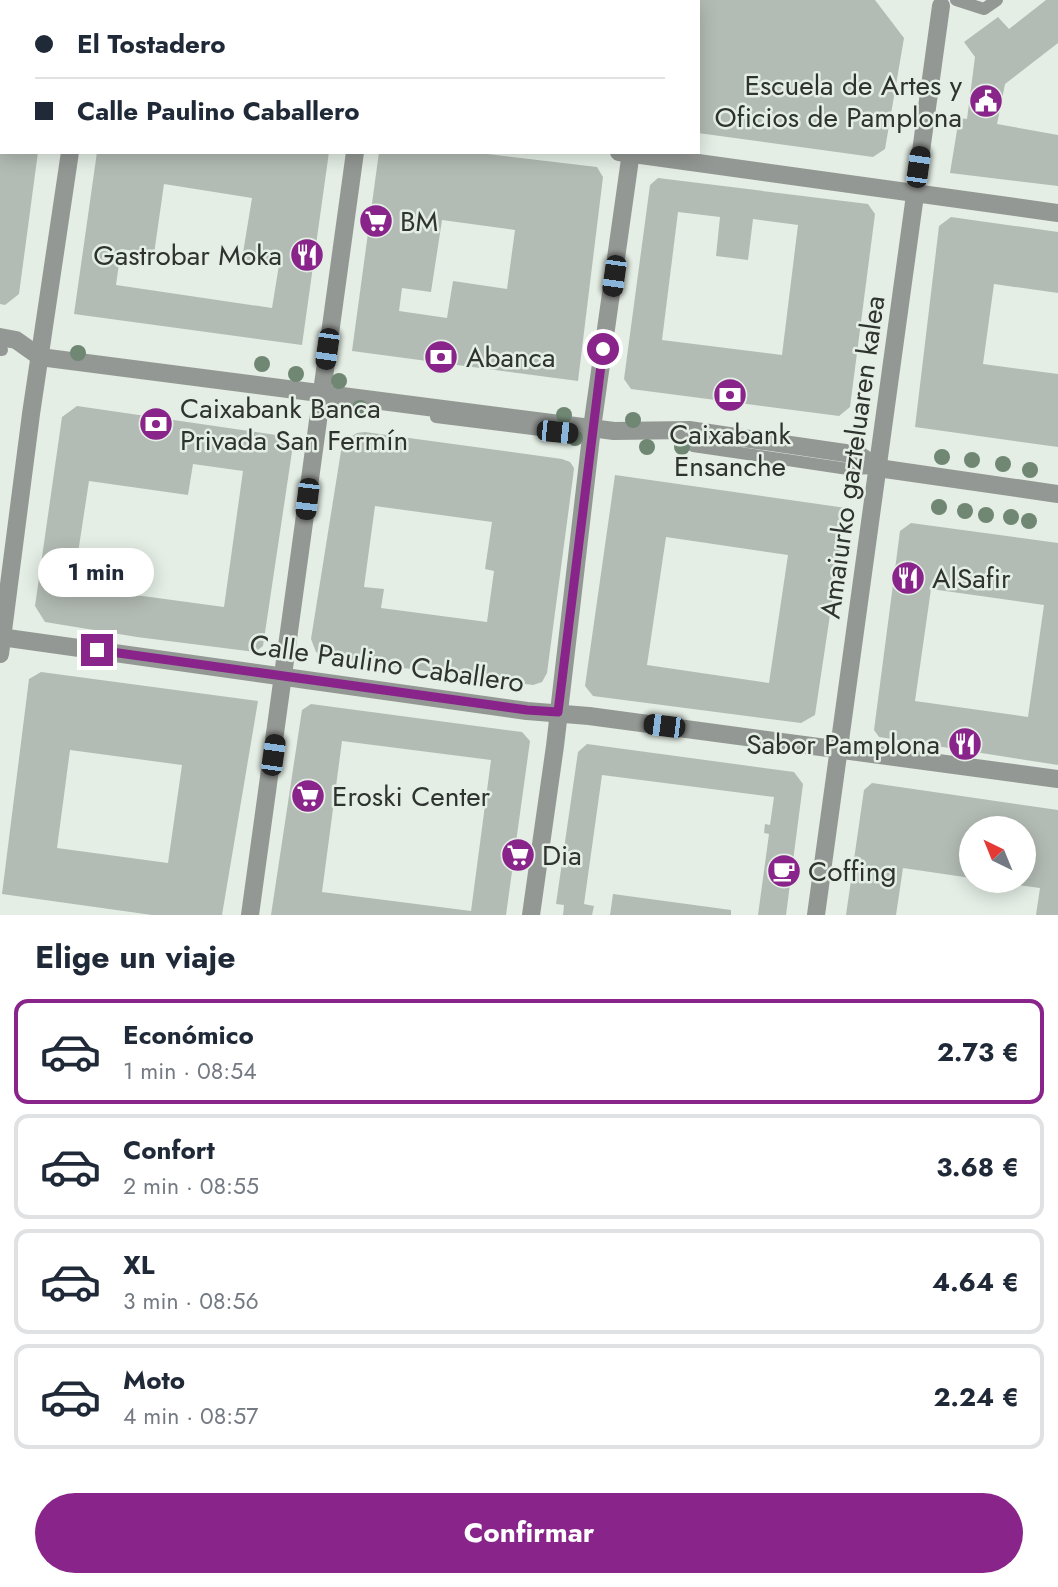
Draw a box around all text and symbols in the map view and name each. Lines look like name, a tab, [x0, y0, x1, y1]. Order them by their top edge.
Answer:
text: El Tostadero	[77, 25, 226, 63]
place label: Escuela de Artes y Oficios de Pamplona	[715, 65, 963, 138]
public building icon: Escuela de Artes y Oficios de Pamplona	[967, 82, 1005, 120]
text: Calle Paulino Caballero	[77, 92, 360, 130]
car	[905, 145, 932, 189]
place label: BM	[400, 201, 438, 242]
supermarket icon: BM	[357, 202, 395, 240]
place label: Gastrobar Moka	[93, 235, 282, 276]
restaurant icon: Gastrobar Moka	[288, 236, 326, 274]
car	[601, 254, 628, 298]
street label: Amaiurko gazteluaren kalea	[810, 293, 895, 621]
car	[314, 327, 341, 371]
route start	[587, 333, 619, 365]
place label: Abanca	[466, 337, 555, 378]
bank icon: Abanca	[422, 338, 460, 376]
bank icon: Caixabank Ensanche	[711, 376, 749, 414]
place label: Caixabank Banca Privada San Fermín	[180, 388, 408, 461]
bank icon: Caixabank Banca Privada San Fermín	[137, 405, 175, 443]
place label: Caixabank Ensanche	[669, 414, 791, 487]
car	[536, 419, 579, 445]
car	[295, 477, 320, 521]
callout: 1 min	[39, 548, 155, 598]
text: 1 min	[67, 555, 125, 589]
place label: AlSafir	[932, 558, 1011, 599]
restaurant icon: AlSafir	[889, 559, 927, 597]
street label: Calle Paulino Caballero	[247, 624, 527, 703]
route end	[81, 634, 113, 666]
car	[642, 713, 687, 739]
place label: Sabor Pamplona	[746, 724, 940, 765]
restaurant icon: Sabor Pamplona	[946, 725, 984, 763]
car	[260, 733, 287, 777]
place label: Eroski Center	[332, 776, 491, 817]
supermarket icon: Eroski Center	[289, 777, 327, 815]
north arrow	[959, 816, 1036, 892]
map controls	[959, 816, 1036, 893]
place label: Dia	[542, 835, 582, 876]
supermarket icon: Dia	[499, 836, 537, 874]
place label: Coffing	[808, 851, 896, 892]
cafe icon: Coffing	[765, 852, 803, 890]
text: Elige un viaje	[35, 934, 236, 980]
text: Económico	[123, 1016, 254, 1054]
icon: car	[39, 1020, 102, 1083]
text: 2.73 €	[937, 1033, 1019, 1071]
text: 1 min · 08:54	[123, 1054, 257, 1088]
text: Confort	[123, 1131, 215, 1169]
icon: car	[39, 1135, 102, 1198]
text: 3.68 €	[936, 1148, 1019, 1186]
text: 2 min · 08:55	[123, 1169, 259, 1203]
text: XL	[123, 1246, 155, 1284]
icon: car	[39, 1250, 102, 1313]
text: 4.64 €	[932, 1263, 1019, 1301]
text: 3 min · 08:56	[123, 1284, 259, 1318]
text: Moto	[123, 1361, 185, 1399]
icon: car	[39, 1365, 102, 1428]
text: 2.24 €	[934, 1378, 1019, 1416]
text: 4 min · 08:57	[123, 1399, 258, 1433]
button: Confirmar	[35, 1493, 1023, 1573]

